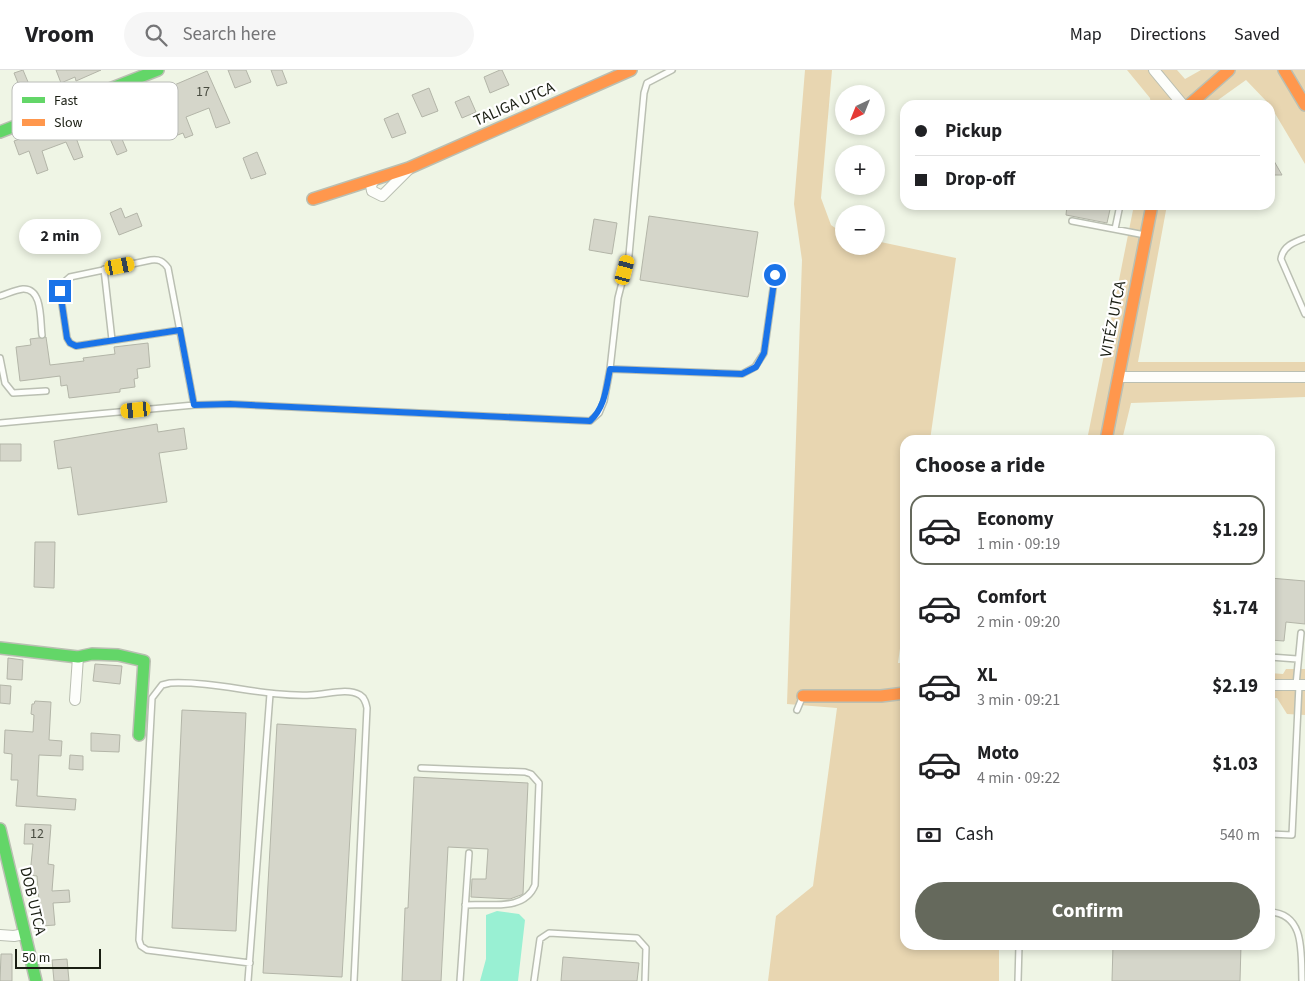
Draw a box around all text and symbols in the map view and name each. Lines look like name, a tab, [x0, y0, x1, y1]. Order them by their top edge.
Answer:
search box	[124, 12, 474, 57]
text: Vroom	[25, 17, 94, 52]
icon: search	[142, 21, 170, 49]
text: Search here	[182, 21, 276, 48]
text: Map	[1070, 22, 1102, 47]
text: Directions	[1130, 22, 1206, 47]
text: Saved	[1234, 22, 1280, 47]
street label: TALIGA UTCA	[470, 76, 558, 132]
legend	[12, 82, 178, 140]
house number: 17	[196, 82, 210, 102]
north arrow	[835, 85, 885, 135]
map controls	[835, 85, 885, 255]
text: Fast	[54, 91, 78, 111]
text: Slow	[54, 113, 83, 133]
text: Pickup	[945, 118, 1002, 145]
button: +	[835, 145, 885, 195]
text: Drop-off	[945, 166, 1015, 193]
button: −	[835, 205, 885, 255]
callout: 2 min	[19, 218, 101, 254]
text: 2 min	[41, 225, 79, 247]
car	[613, 254, 636, 286]
car	[103, 256, 136, 276]
route start	[764, 264, 786, 286]
street label: VITÉZ UTCA	[1095, 278, 1131, 359]
route end	[49, 280, 71, 302]
car	[120, 401, 151, 419]
text: Choose a ride	[915, 449, 1045, 481]
text: Economy	[977, 506, 1054, 533]
icon: car	[917, 508, 962, 553]
text: $1.29	[1212, 517, 1258, 544]
text: 1 min · 09:19	[977, 533, 1060, 555]
text: Comfort	[977, 584, 1047, 611]
icon: car	[917, 586, 962, 631]
text: $1.74	[1212, 595, 1258, 622]
text: 2 min · 09:20	[977, 611, 1060, 633]
text: XL	[977, 662, 998, 689]
icon: car	[917, 664, 962, 709]
text: $2.19	[1212, 673, 1258, 700]
text: 3 min · 09:21	[977, 689, 1060, 711]
text: Moto	[977, 740, 1019, 767]
icon: car	[917, 742, 962, 787]
text: $1.03	[1212, 751, 1258, 778]
text: 4 min · 09:22	[977, 767, 1060, 789]
icon: cash	[915, 821, 943, 849]
text: Cash	[955, 821, 994, 848]
house number: 12	[30, 824, 44, 844]
text: 540 m	[1220, 824, 1260, 846]
street label: DOB UTCA	[14, 865, 52, 938]
button: Confirm	[915, 882, 1260, 940]
scale bar	[15, 946, 101, 969]
text: 50 m	[22, 948, 50, 968]

